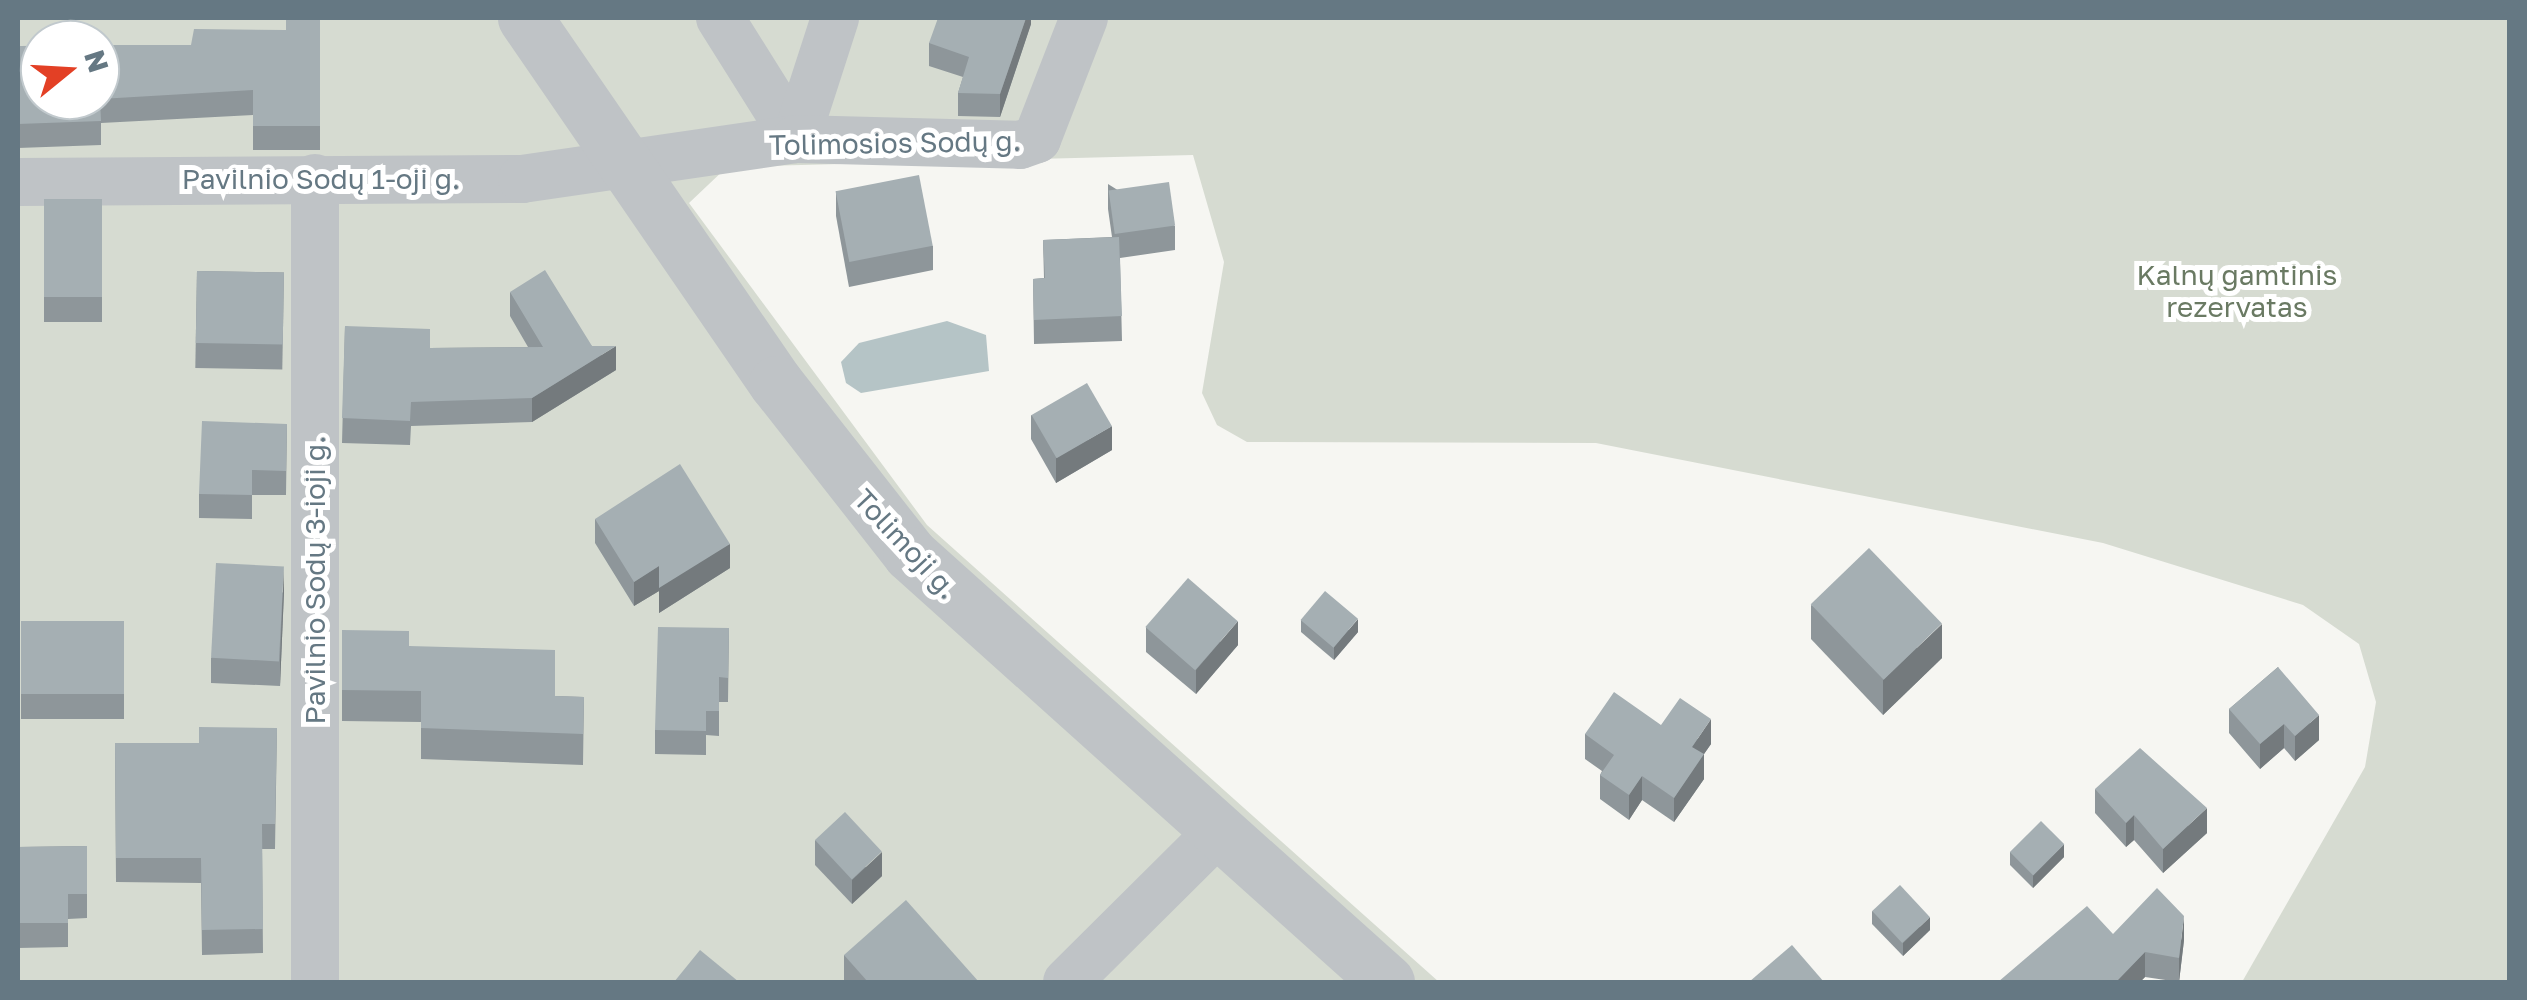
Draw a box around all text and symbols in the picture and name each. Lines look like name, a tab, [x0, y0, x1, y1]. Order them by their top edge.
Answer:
north arrow	[20, 20, 120, 120]
text: N	[78, 46, 116, 76]
street label: Tolimosios Sodų g.	[769, 124, 1021, 162]
street label: Pavilnio Sodų 1-oji g.	[182, 162, 460, 196]
park label: Kalnų gamtinis rezervatas	[2137, 258, 2337, 324]
street label: Pavilnio Sodų 3-ioji g.	[298, 436, 332, 724]
street label: Tolimoji g.	[847, 482, 965, 606]

